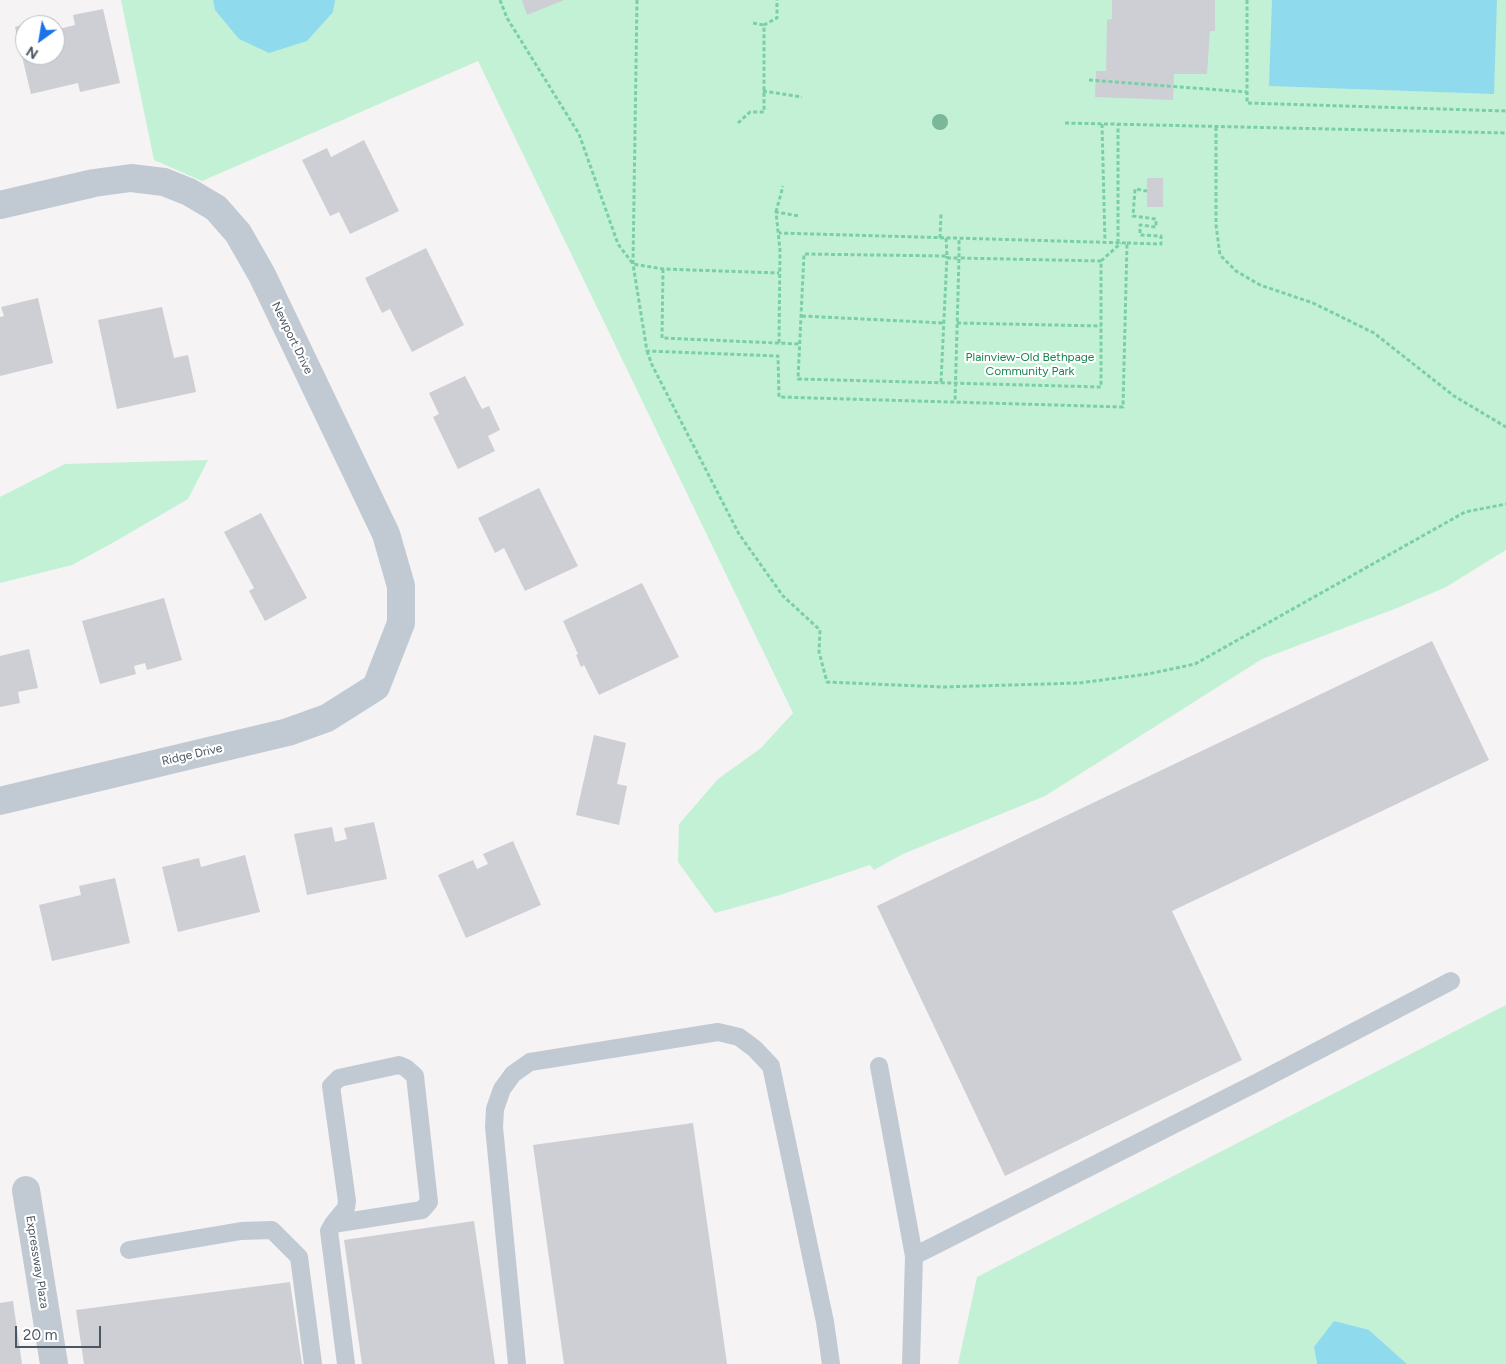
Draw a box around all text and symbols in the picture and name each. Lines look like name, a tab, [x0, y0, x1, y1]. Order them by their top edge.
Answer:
north arrow	[15, 15, 65, 65]
text: N	[23, 42, 41, 62]
street label: Newport Drive	[268, 300, 316, 376]
park label: Plainview-Old Bethpage Community Park	[966, 350, 1094, 378]
street label: Ridge Drive	[160, 741, 224, 769]
street label: Expressway Plaza	[23, 1214, 51, 1310]
scale bar	[18, 1316, 104, 1348]
text: 20 m	[23, 1326, 57, 1344]

